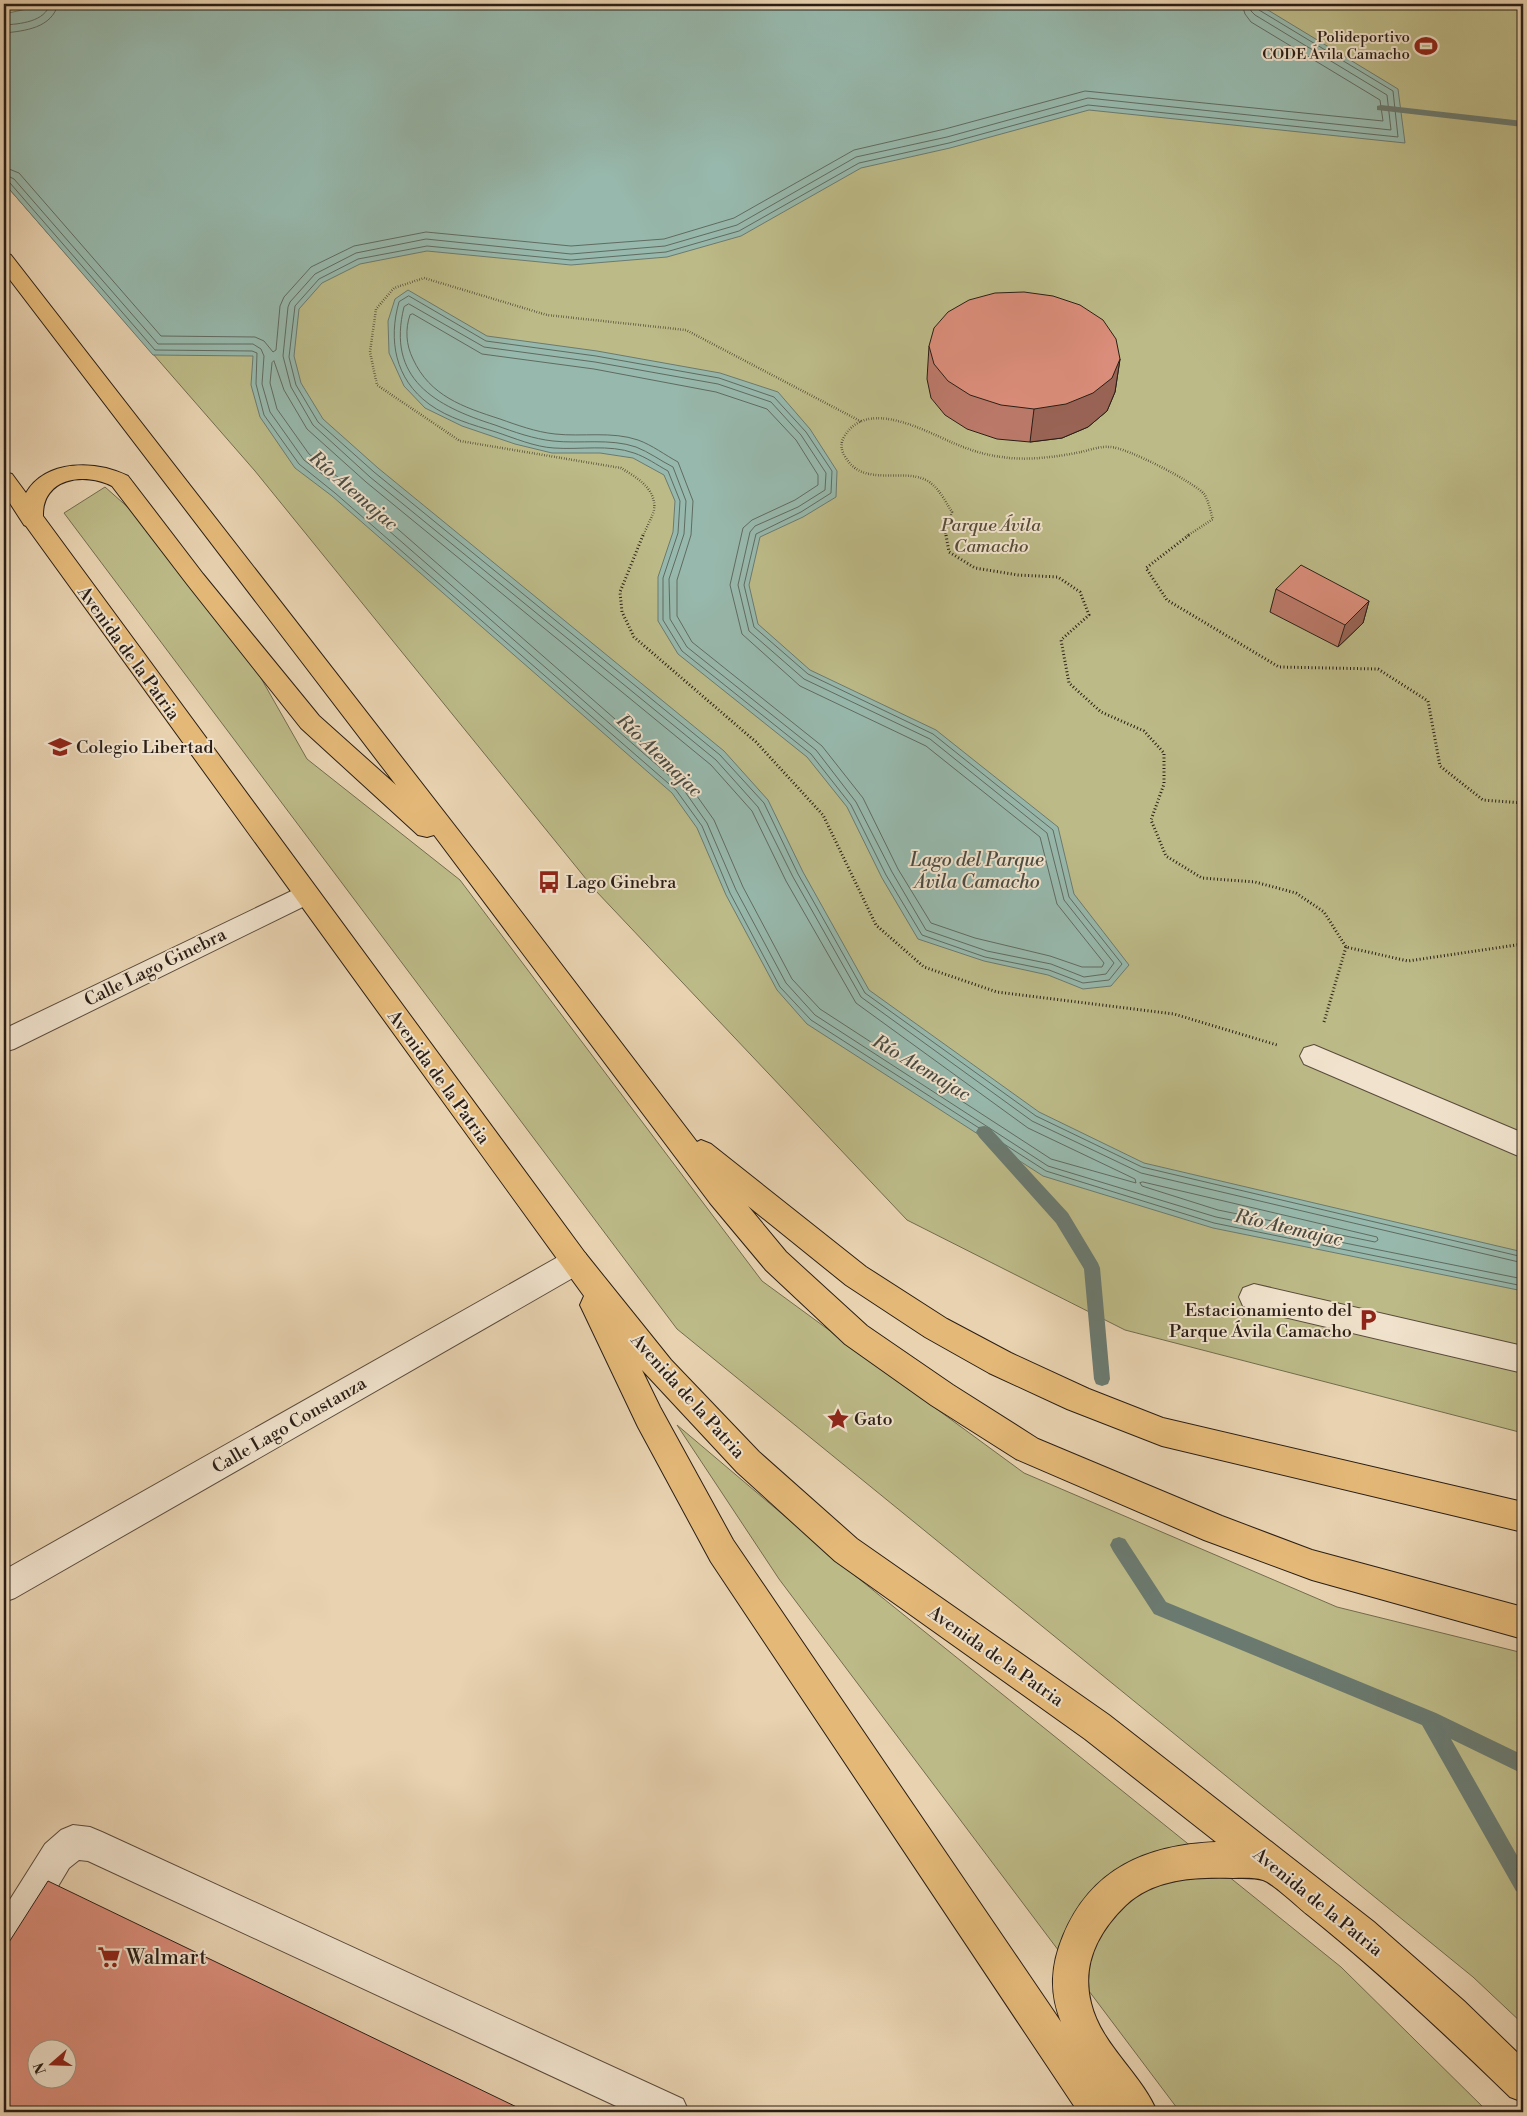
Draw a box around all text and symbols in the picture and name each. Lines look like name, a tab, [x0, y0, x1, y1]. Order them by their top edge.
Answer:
place label: Polideportivo CODE Ávila Camacho	[1262, 28, 1410, 64]
sports icon: Polideportivo CODE Ávila Camacho	[1413, 33, 1439, 59]
water label: Río Atemajac	[303, 445, 403, 536]
park label: Parque Ávila Camacho	[940, 514, 1042, 558]
street label: Avenida de la Patria	[72, 581, 185, 726]
water label: Río Atemajac	[611, 708, 707, 803]
school or university icon: Colegio Libertad	[47, 734, 73, 760]
place label: Colegio Libertad	[76, 736, 214, 759]
water label: Lago del Parque Ávila Camacho	[909, 848, 1044, 894]
bus stop icon: Lago Ginebra	[536, 869, 562, 895]
place label: Lago Ginebra	[566, 871, 677, 894]
street label: Calle Lago Ginebra	[80, 923, 231, 1012]
street label: Avenida de la Patria	[382, 1005, 495, 1150]
water label: Río Atemajac	[867, 1029, 975, 1107]
water label: Río Atemajac	[1232, 1204, 1345, 1252]
place label: Estacionamiento del Parque Ávila Camacho	[1169, 1299, 1353, 1343]
parking icon: Estacionamiento del Parque Ávila Camacho	[1355, 1307, 1381, 1333]
street label: Avenida de la Patria	[625, 1328, 750, 1464]
street label: Calle Lago Constanza	[208, 1371, 371, 1479]
place icon: Gato	[825, 1406, 851, 1432]
place label: Gato	[854, 1408, 893, 1431]
street label: Avenida de la Patria	[923, 1600, 1069, 1712]
street label: Avenida de la Patria	[1247, 1842, 1388, 1962]
supermarket icon: Walmart	[96, 1944, 122, 1970]
place label: Walmart	[125, 1945, 207, 1971]
north arrow	[28, 2038, 78, 2088]
text: N	[30, 2060, 51, 2076]

